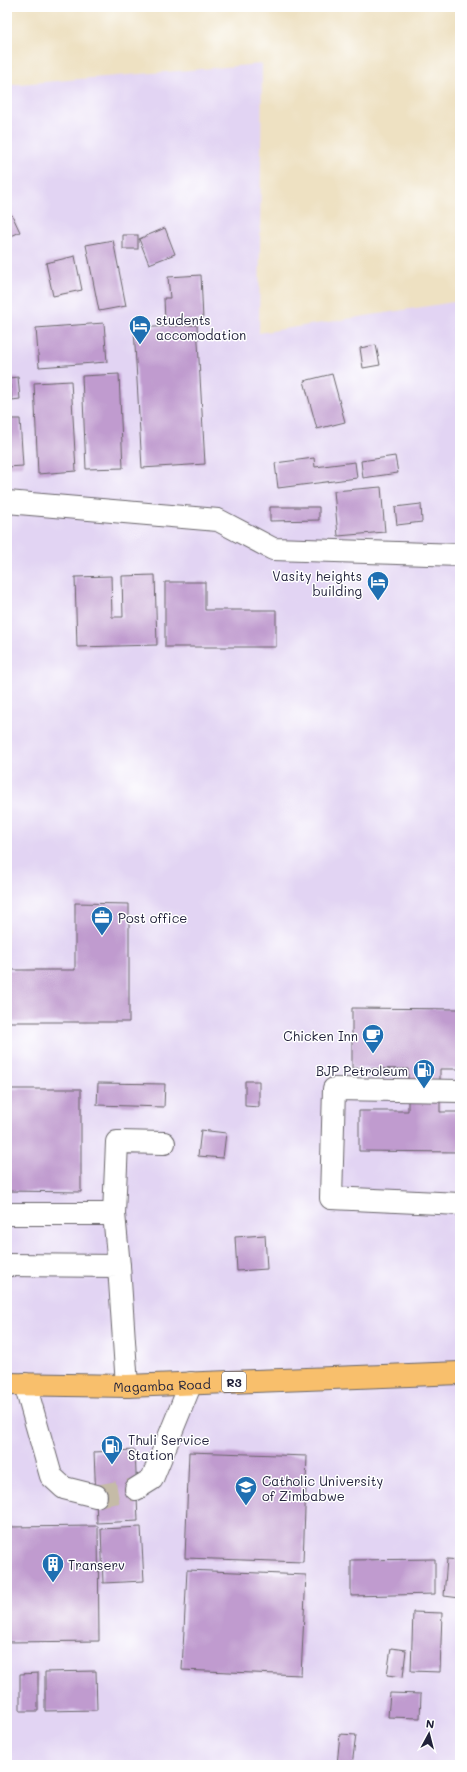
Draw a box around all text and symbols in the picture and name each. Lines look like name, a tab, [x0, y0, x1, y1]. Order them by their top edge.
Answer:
place label: students accomodation	[156, 311, 246, 343]
hotel icon: students accomodation	[127, 313, 153, 346]
place label: Vasity heights building	[272, 567, 362, 599]
hotel icon: Vasity heights building	[365, 569, 391, 602]
office icon: Post office	[89, 904, 115, 937]
place label: Post office	[118, 909, 187, 926]
cafe icon: Chicken Inn	[360, 1022, 386, 1055]
place label: Chicken Inn	[283, 1027, 358, 1044]
fuel station icon: BJP Petroleum	[411, 1057, 437, 1090]
place label: BJP Petroleum	[316, 1062, 408, 1079]
road number: R3	[222, 1372, 246, 1392]
street label: Magamba Road	[113, 1374, 211, 1395]
place label: Thuli Service Station	[128, 1431, 210, 1463]
fuel station icon: Thuli Service Station	[99, 1433, 125, 1466]
place label: Catholic University of Zimbabwe	[262, 1472, 384, 1504]
school or university icon: Catholic University of Zimbabwe	[233, 1474, 259, 1507]
building icon: Transerv	[40, 1551, 66, 1584]
place label: Transerv	[68, 1556, 125, 1573]
north arrow	[409, 1714, 449, 1754]
text: N	[425, 1716, 435, 1732]

